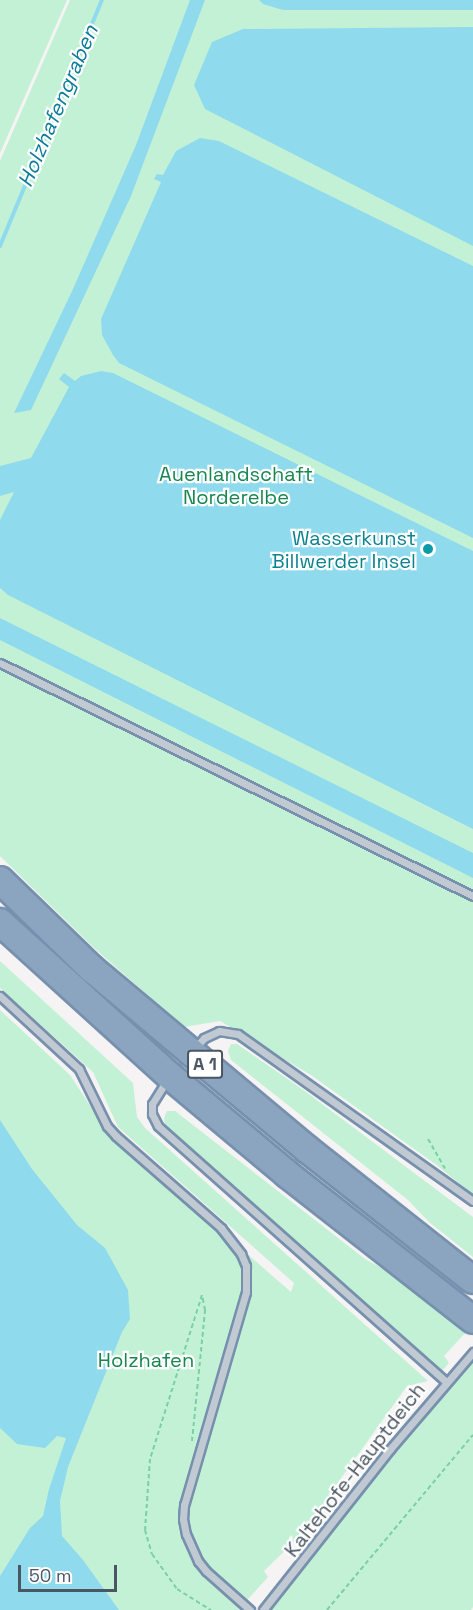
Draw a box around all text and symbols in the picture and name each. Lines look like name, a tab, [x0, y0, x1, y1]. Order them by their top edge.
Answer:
water label: Holzhafengraben	[13, 21, 103, 191]
park label: Auenlandschaft Norderelbe	[159, 462, 313, 509]
place label: Wasserkunst Billwerder Insel	[271, 526, 416, 573]
marker: Wasserkunst Billwerder Insel	[421, 542, 435, 556]
road number: A 1	[186, 1049, 224, 1079]
park label: Holzhafen	[98, 1348, 194, 1372]
street label: Kaltehofe-Hauptdeich	[279, 1378, 431, 1562]
scale bar	[21, 1553, 120, 1591]
text: 50 m	[29, 1564, 71, 1587]

